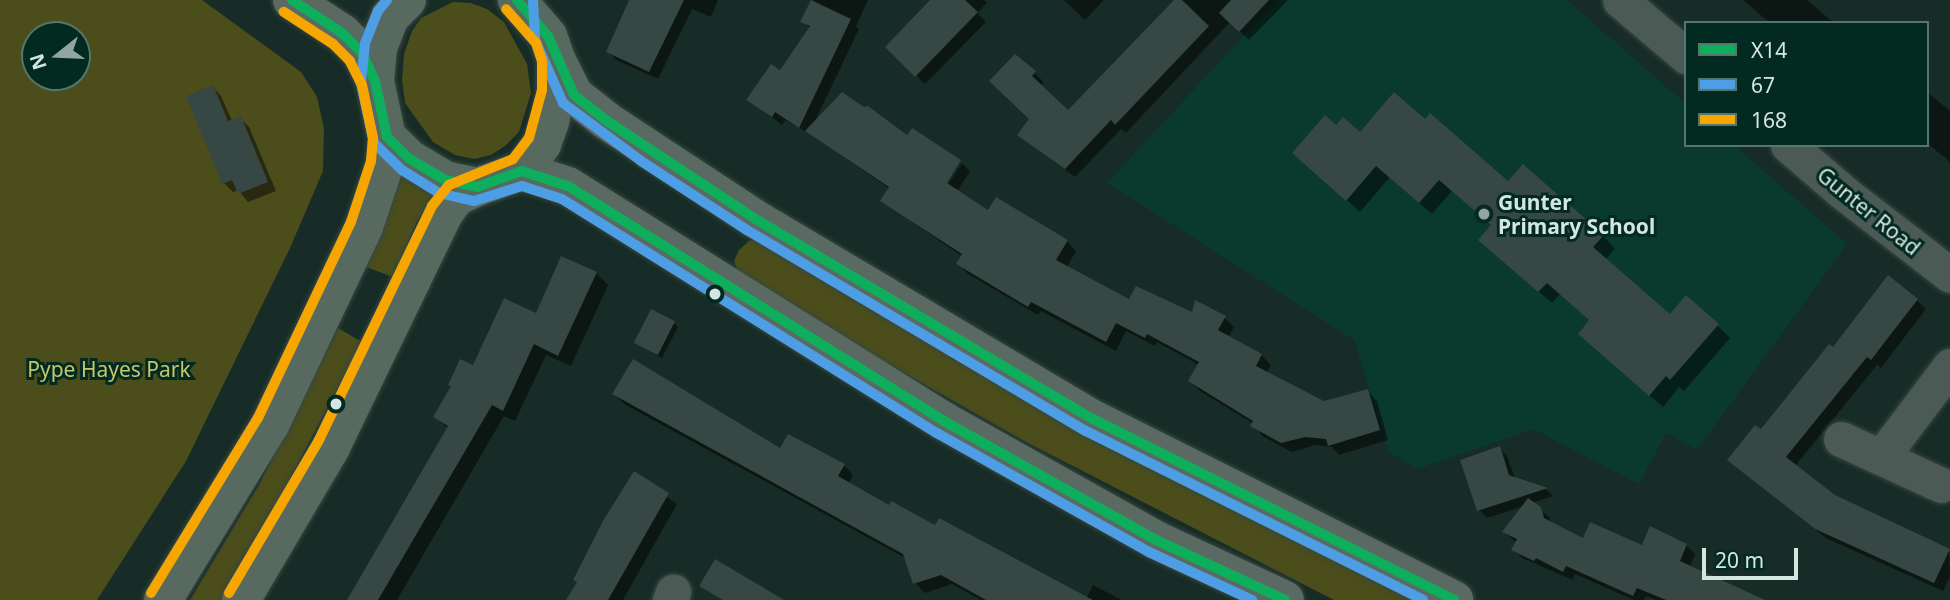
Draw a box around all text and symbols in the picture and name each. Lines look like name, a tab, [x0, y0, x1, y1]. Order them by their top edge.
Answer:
north arrow	[21, 21, 91, 91]
legend	[1684, 21, 1929, 147]
text: X14	[1751, 36, 1787, 64]
text: N	[23, 51, 53, 73]
text: 67	[1751, 71, 1775, 99]
text: 168	[1751, 106, 1787, 134]
street label: Gunter Road	[1812, 162, 1926, 260]
place label: Gunter Primary School	[1498, 189, 1655, 239]
marker: Gunter Primary School	[1476, 206, 1492, 222]
unlabelled marker	[708, 287, 722, 301]
park label: Pype Hayes Park	[27, 356, 191, 382]
unlabelled marker	[329, 397, 343, 411]
scale bar	[1705, 534, 1801, 578]
text: 20 m	[1715, 546, 1764, 574]

